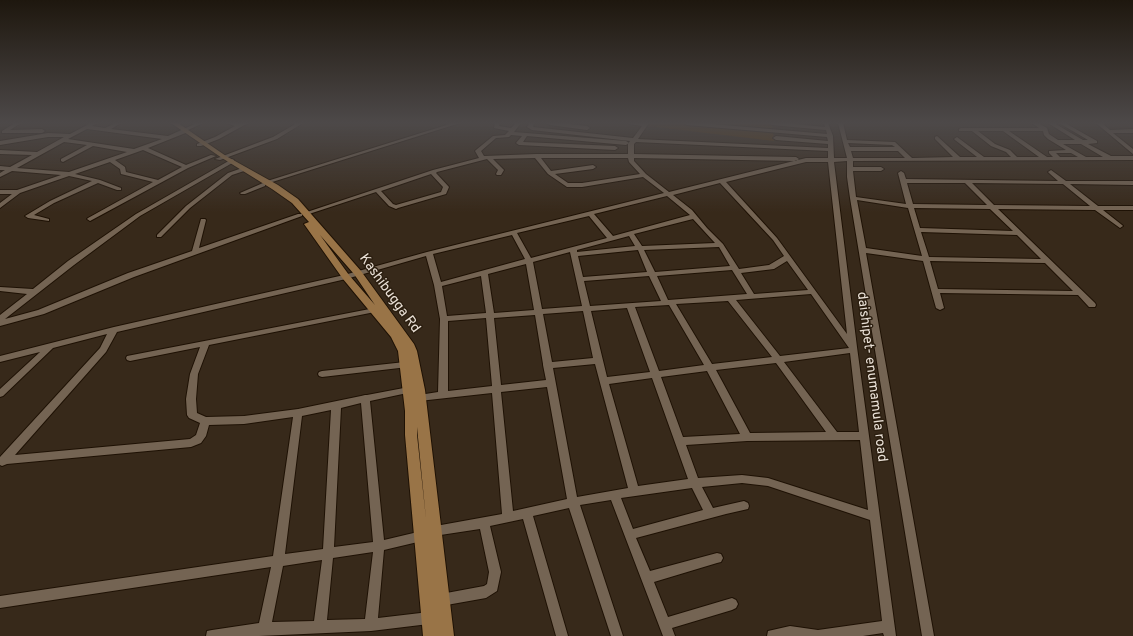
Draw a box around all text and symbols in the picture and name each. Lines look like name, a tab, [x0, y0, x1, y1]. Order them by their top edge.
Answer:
street label: Kashibugga Rd	[355, 251, 423, 337]
street label: daishipet- enumamula road	[852, 291, 890, 463]

